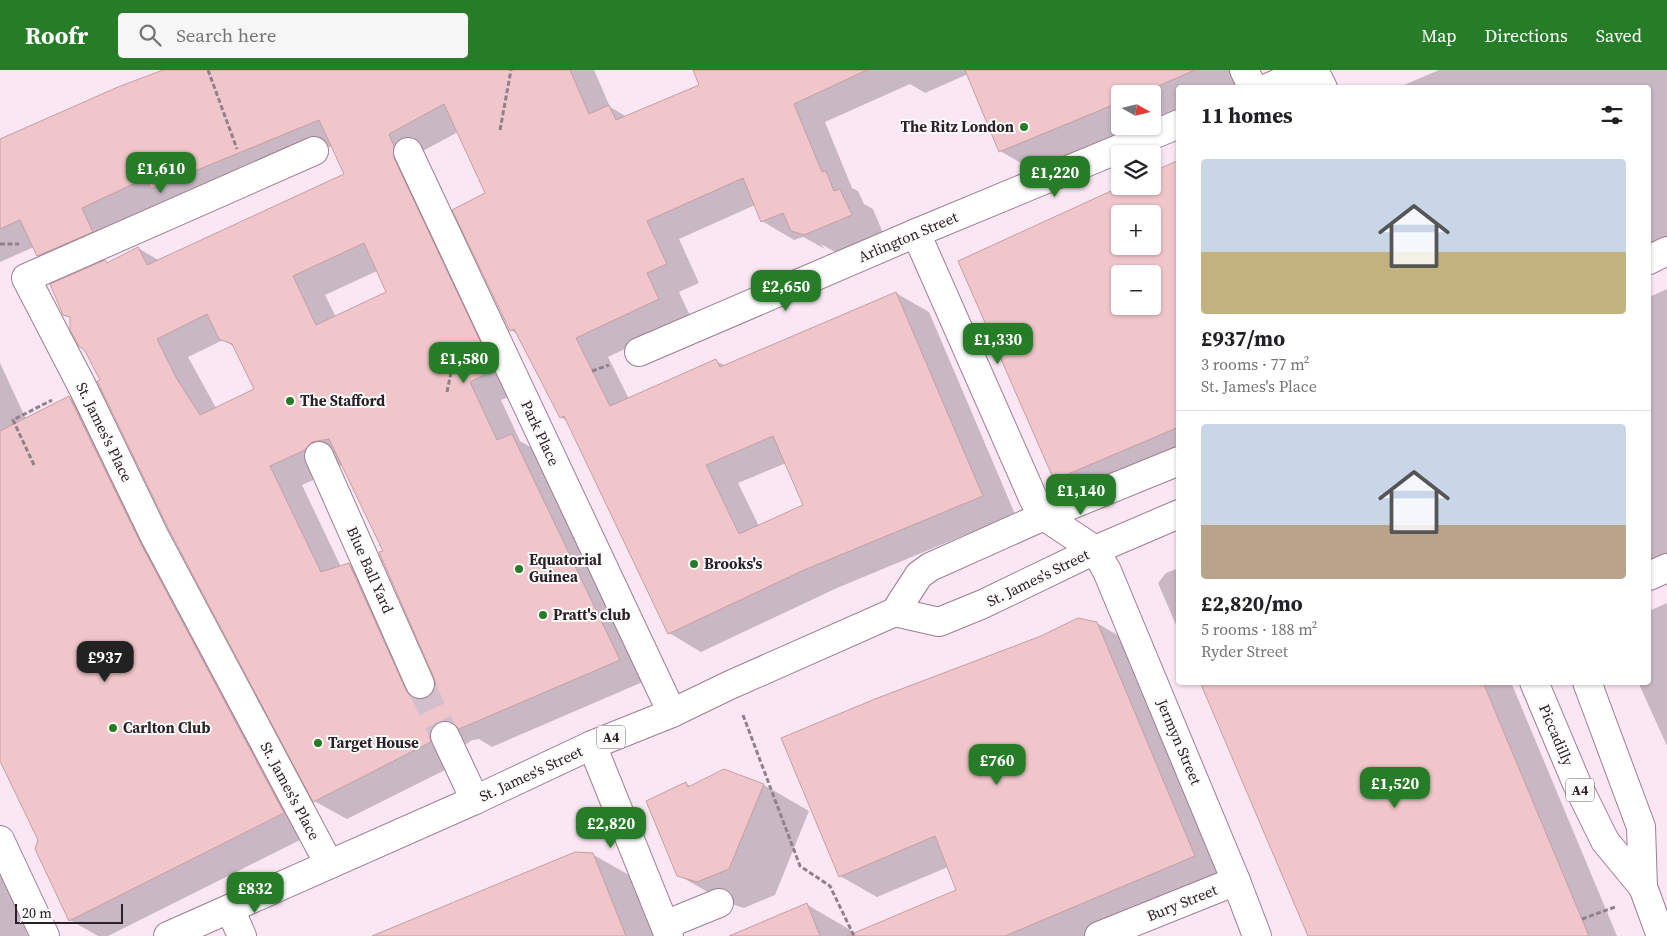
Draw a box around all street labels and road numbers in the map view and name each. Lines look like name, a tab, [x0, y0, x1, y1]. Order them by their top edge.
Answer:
street label: Arlington Street	[855, 206, 961, 267]
street label: St. James's Place	[71, 378, 138, 485]
street label: Park Place	[516, 397, 565, 469]
street label: Blue Ball Yard	[342, 523, 399, 617]
street label: St. James's Street	[983, 544, 1093, 611]
street label: Jermyn Street	[1152, 695, 1207, 788]
street label: Piccadilly	[1534, 701, 1579, 769]
road number: A4	[597, 726, 625, 749]
street label: St. James's Place	[256, 738, 325, 844]
street label: St. James's Street	[476, 740, 586, 807]
road number: A4	[1566, 778, 1594, 802]
street label: Bury Street	[1143, 879, 1220, 926]

